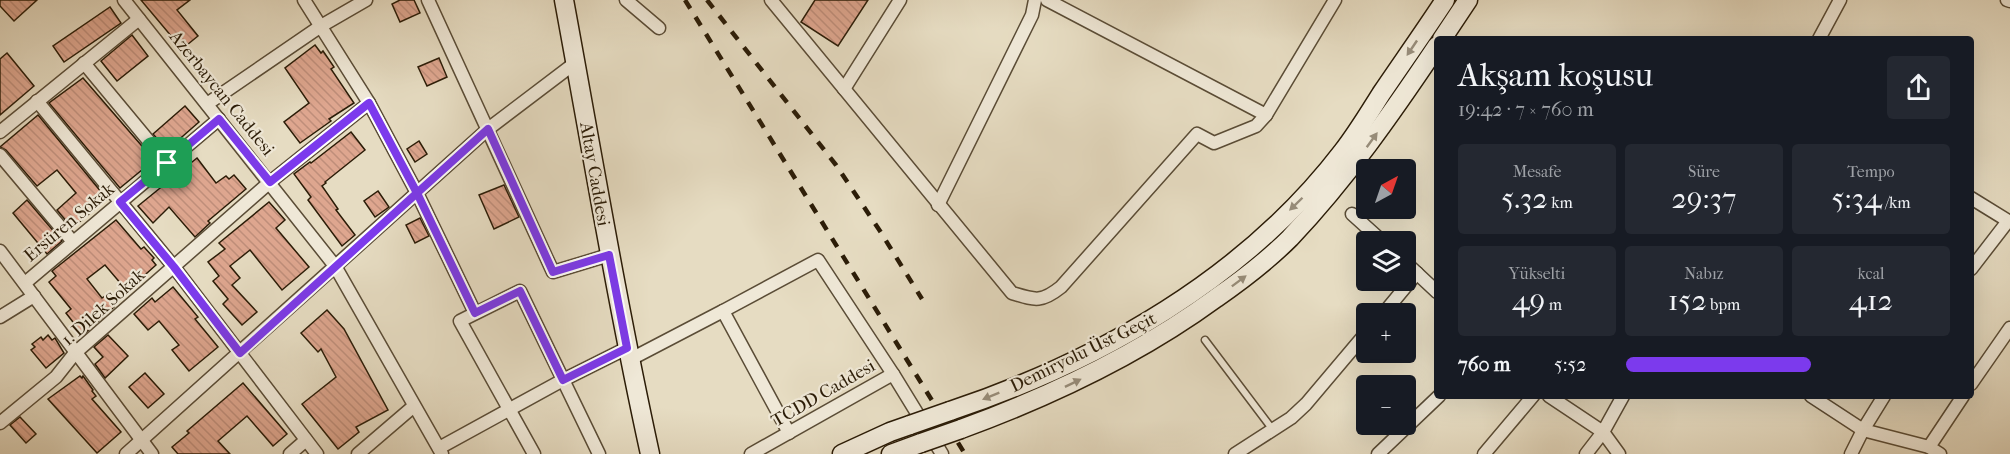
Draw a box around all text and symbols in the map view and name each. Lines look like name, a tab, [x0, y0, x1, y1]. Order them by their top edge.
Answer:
street label: Azerbaycan Caddesi	[164, 26, 279, 160]
one-way arrow	[1406, 40, 1418, 56]
text: Akşam koşusu	[1458, 56, 1653, 95]
button: share	[1887, 56, 1950, 119]
text: 19:42 · 7 × 760 m	[1458, 98, 1594, 121]
street label: Altay Caddesi	[575, 119, 614, 228]
one-way arrow	[1366, 132, 1378, 147]
pin	[141, 137, 192, 188]
icon: arrive	[150, 146, 183, 179]
north arrow	[1356, 159, 1416, 219]
map controls	[1356, 159, 1416, 435]
text: Mesafe	[1513, 162, 1561, 181]
text: Süre	[1688, 162, 1720, 181]
text: Tempo	[1847, 162, 1895, 181]
street label: Ersüren Sokak	[20, 178, 119, 266]
text: 5.32	[1501, 181, 1548, 216]
text: 29:37	[1671, 181, 1737, 216]
text: 5:34	[1831, 181, 1882, 216]
text: km	[1548, 193, 1573, 212]
text: /km	[1882, 193, 1911, 212]
one-way arrow	[1289, 197, 1303, 211]
button: layers	[1356, 231, 1416, 291]
street label: 1. Dilek Sokak	[57, 264, 150, 350]
text: Yükselti	[1509, 264, 1565, 283]
text: Nabız	[1684, 264, 1724, 283]
text: kcal	[1858, 264, 1884, 283]
one-way arrow	[1231, 275, 1247, 287]
text: 49	[1512, 283, 1545, 318]
text: 152	[1668, 283, 1707, 318]
text: 412	[1849, 283, 1893, 318]
text: m	[1545, 295, 1562, 314]
text: bpm	[1707, 295, 1740, 314]
button: +	[1356, 303, 1416, 363]
street label: Demiryolu Üst Geçit	[1006, 307, 1160, 397]
text: 760 m	[1458, 353, 1510, 376]
text: 5:52	[1554, 353, 1586, 376]
street label: TCDD Caddesi	[768, 355, 879, 432]
button: −	[1356, 375, 1416, 435]
one-way arrow	[1065, 378, 1082, 387]
one-way arrow	[982, 391, 1000, 401]

